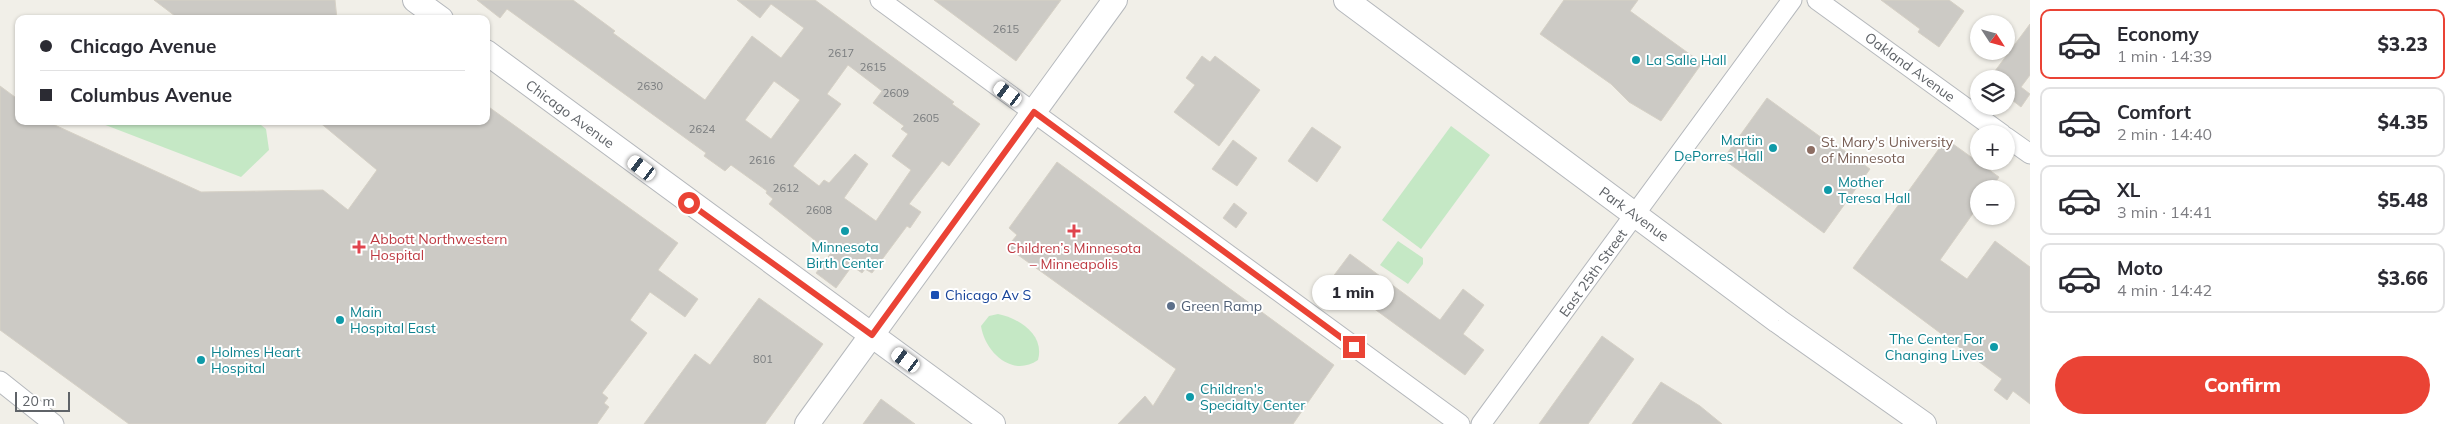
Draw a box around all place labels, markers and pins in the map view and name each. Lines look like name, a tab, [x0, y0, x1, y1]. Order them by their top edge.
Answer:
place label: La Salle Hall	[1646, 51, 1727, 69]
marker: La Salle Hall	[1630, 54, 1642, 66]
place label: Martin DePorres Hall	[1674, 131, 1763, 165]
place label: St. Mary's University of Minnesota	[1821, 133, 1954, 167]
marker: Martin DePorres Hall	[1767, 142, 1779, 154]
marker: St. Mary's University of Minnesota	[1805, 144, 1817, 156]
place label: Mother Teresa Hall	[1838, 173, 1910, 207]
marker: Mother Teresa Hall	[1822, 184, 1834, 196]
marker: Children’s Minnesota – Minneapolis	[1067, 224, 1081, 238]
marker: Minnesota Birth Center	[839, 225, 851, 237]
place label: Abbott Northwestern Hospital	[370, 230, 508, 264]
place label: Minnesota Birth Center	[806, 238, 885, 272]
place label: Children’s Minnesota – Minneapolis	[1007, 239, 1141, 273]
marker: Abbott Northwestern Hospital	[352, 240, 366, 254]
place label: Chicago Av S	[945, 286, 1031, 304]
marker: Chicago Av S	[929, 289, 941, 301]
place label: Green Ramp	[1181, 297, 1262, 315]
marker: Green Ramp	[1165, 300, 1177, 312]
place label: Main Hospital East	[350, 303, 436, 337]
marker: Main Hospital East	[334, 314, 346, 326]
place label: The Center For Changing Lives	[1885, 330, 1985, 364]
marker: The Center For Changing Lives	[1988, 341, 2000, 353]
place label: Holmes Heart Hospital	[211, 343, 301, 377]
marker: Holmes Heart Hospital	[195, 354, 207, 366]
place label: Children's Specialty Center	[1200, 380, 1306, 414]
marker: Children's Specialty Center	[1184, 391, 1196, 403]

